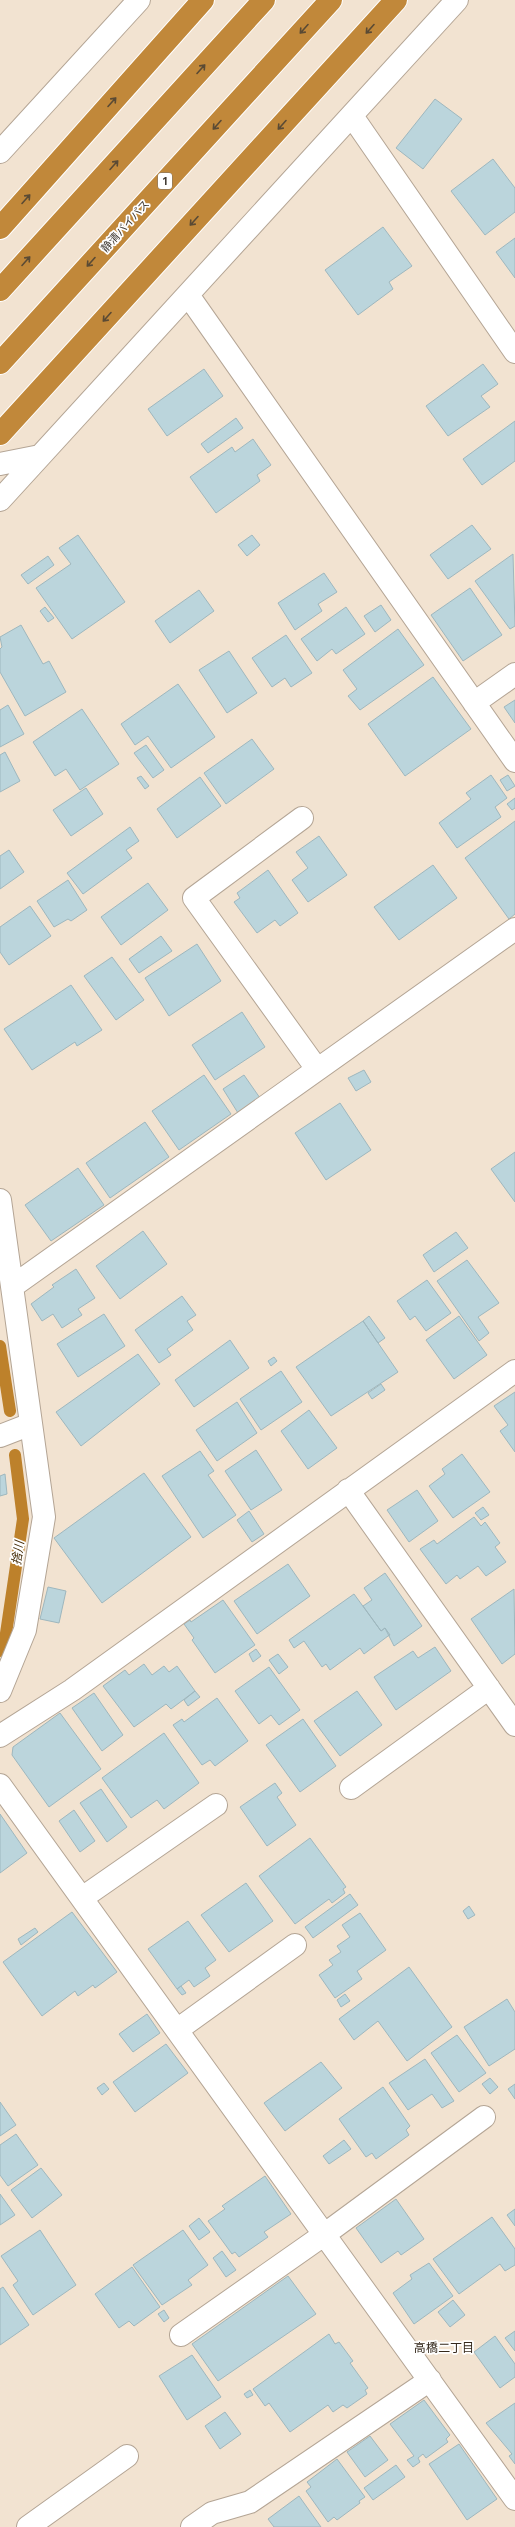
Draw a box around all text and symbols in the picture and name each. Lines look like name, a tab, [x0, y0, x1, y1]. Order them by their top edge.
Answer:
one-way arrow	[300, 24, 309, 34]
one-way arrow	[365, 24, 374, 34]
one-way arrow	[196, 64, 206, 74]
one-way arrow	[108, 96, 117, 107]
one-way arrow	[212, 120, 221, 130]
one-way arrow	[277, 120, 287, 130]
one-way arrow	[109, 160, 118, 170]
road number: 1	[158, 173, 172, 189]
one-way arrow	[21, 194, 30, 204]
street label: 静清バイパス	[99, 198, 152, 255]
one-way arrow	[190, 216, 199, 226]
one-way arrow	[22, 256, 31, 267]
one-way arrow	[87, 257, 96, 267]
one-way arrow	[102, 312, 111, 322]
water label: 捨川	[9, 1538, 27, 1566]
district label: 高橋二丁目	[414, 2341, 474, 2355]

